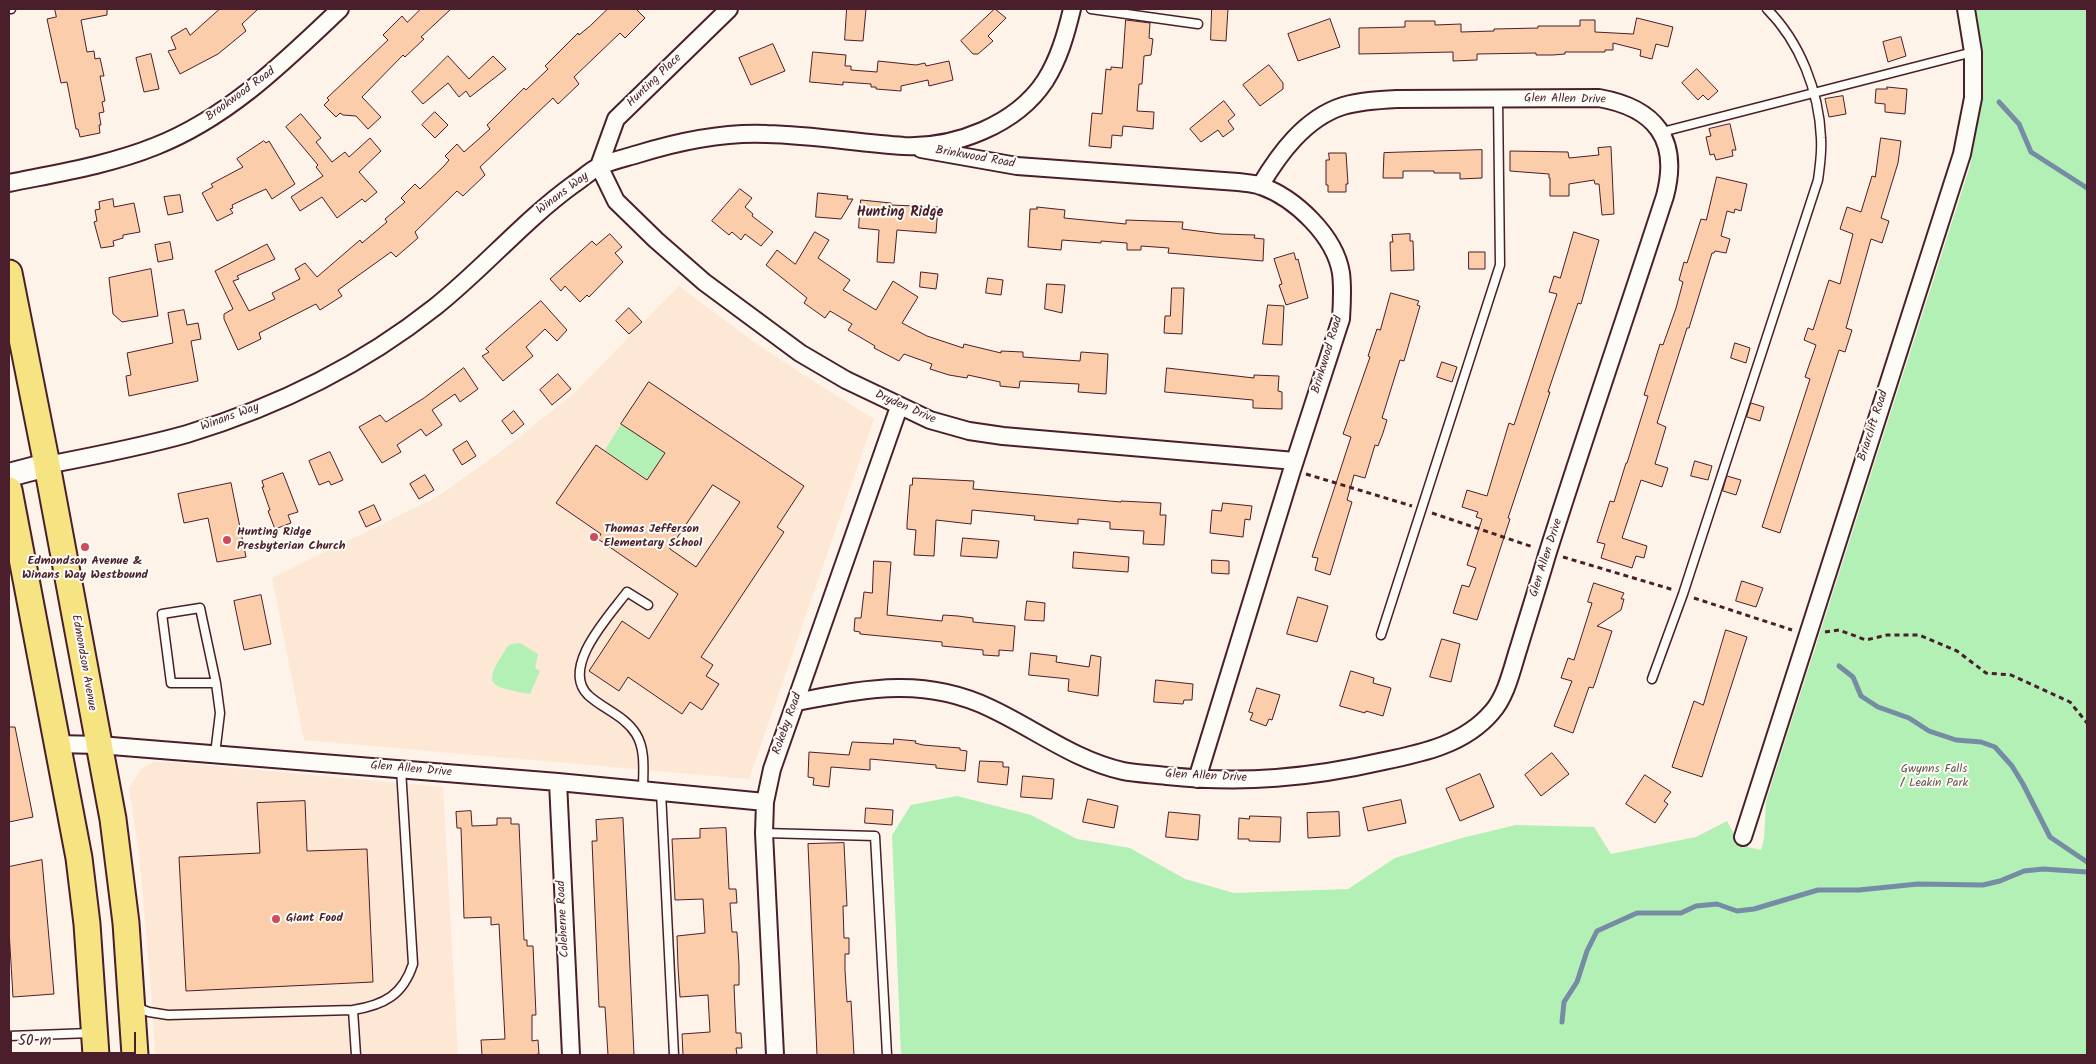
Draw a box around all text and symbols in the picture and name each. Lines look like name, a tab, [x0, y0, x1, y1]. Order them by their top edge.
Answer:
street label: Hunting Place	[625, 51, 685, 111]
street label: Brookwood Road	[204, 65, 278, 125]
street label: Glen Allen Drive	[1524, 92, 1606, 108]
street label: Brinkwood Road	[934, 144, 1016, 172]
street label: Winans Way	[534, 170, 592, 218]
district label: Hunting Ridge	[857, 206, 943, 222]
street label: Brinkwood Road	[1309, 314, 1347, 396]
street label: Dryden Drive	[872, 388, 938, 428]
street label: Briarclift Road	[1856, 389, 1892, 463]
street label: Winans Way	[199, 401, 261, 435]
street label: Glen Allen Drive	[1528, 517, 1566, 599]
place label: Thomas Jefferson Elementary School	[604, 523, 702, 551]
place label: Hunting Ridge Presbyterian Church	[237, 526, 346, 554]
marker: Thomas Jefferson Elementary School	[588, 531, 600, 543]
marker: Hunting Ridge Presbyterian Church	[221, 534, 233, 546]
marker: Edmondson Avenue & Winans Way Westbound	[79, 541, 91, 553]
place label: Edmondson Avenue & Winans Way Westbound	[22, 555, 148, 583]
street label: Edmondson Avenue	[67, 614, 99, 712]
street label: Rokeby Road	[770, 691, 806, 757]
street label: Glen Allen Drive	[370, 759, 452, 781]
park label: Gwynns Falls / Leakin Park	[1900, 763, 1968, 791]
street label: Glen Allen Drive	[1165, 768, 1247, 786]
street label: Coleherne Road	[555, 880, 573, 958]
place label: Giant Food	[286, 912, 343, 926]
marker: Giant Food	[270, 913, 282, 925]
scale bar	[12, 1022, 139, 1054]
text: 50 m	[18, 1029, 52, 1053]

